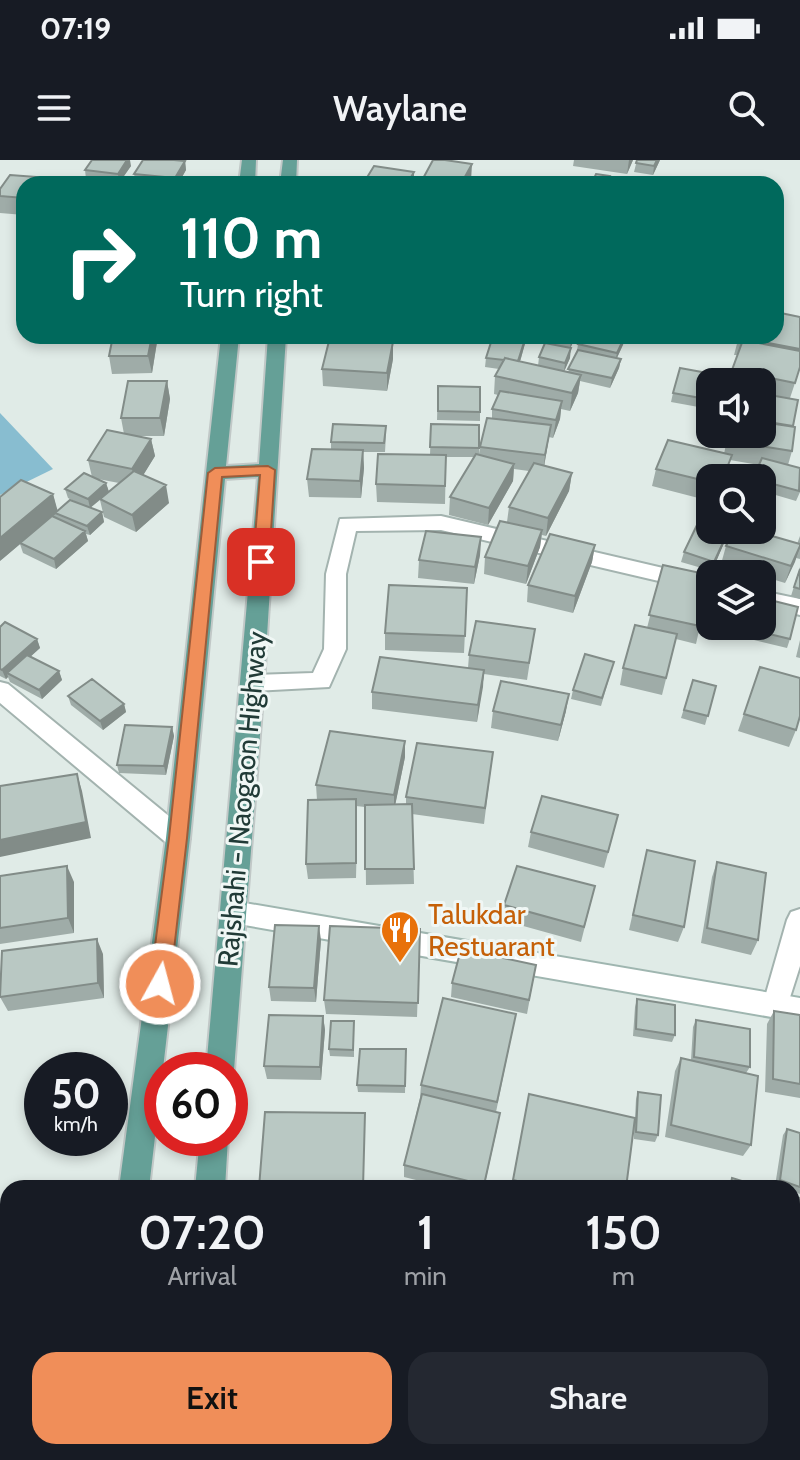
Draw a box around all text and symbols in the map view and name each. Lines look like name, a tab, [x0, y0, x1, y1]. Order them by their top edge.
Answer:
text: 07:19	[40, 10, 111, 47]
icon: menu	[32, 86, 76, 130]
text: Waylane	[333, 86, 467, 130]
icon: search	[724, 86, 768, 130]
text: 110 m	[180, 204, 322, 272]
icon: right	[48, 208, 152, 312]
text: Turn right	[180, 272, 323, 316]
map controls	[696, 368, 776, 640]
button: sound	[696, 368, 776, 448]
button: search	[696, 464, 776, 544]
pin	[227, 528, 295, 596]
icon: arrive	[239, 540, 283, 584]
button: layers	[696, 560, 776, 640]
street label: Rajshahi - Naogaon Highway	[210, 630, 274, 968]
place label: Talukdar Restuarant	[428, 897, 555, 963]
restaurant icon: Talukdar Restuarant	[379, 909, 421, 964]
position arrow	[118, 942, 202, 1026]
speed limit sign: 60	[144, 1052, 248, 1156]
text: 50	[51, 1069, 101, 1118]
text: km/h	[54, 1112, 98, 1136]
text: 07:20	[138, 1203, 266, 1261]
text: 1	[417, 1203, 434, 1261]
text: 150	[585, 1203, 662, 1261]
text: Arrival	[167, 1260, 237, 1292]
text: min	[404, 1260, 447, 1292]
text: m	[612, 1260, 635, 1292]
button: Exit	[32, 1352, 392, 1444]
button: Share	[408, 1352, 768, 1444]

